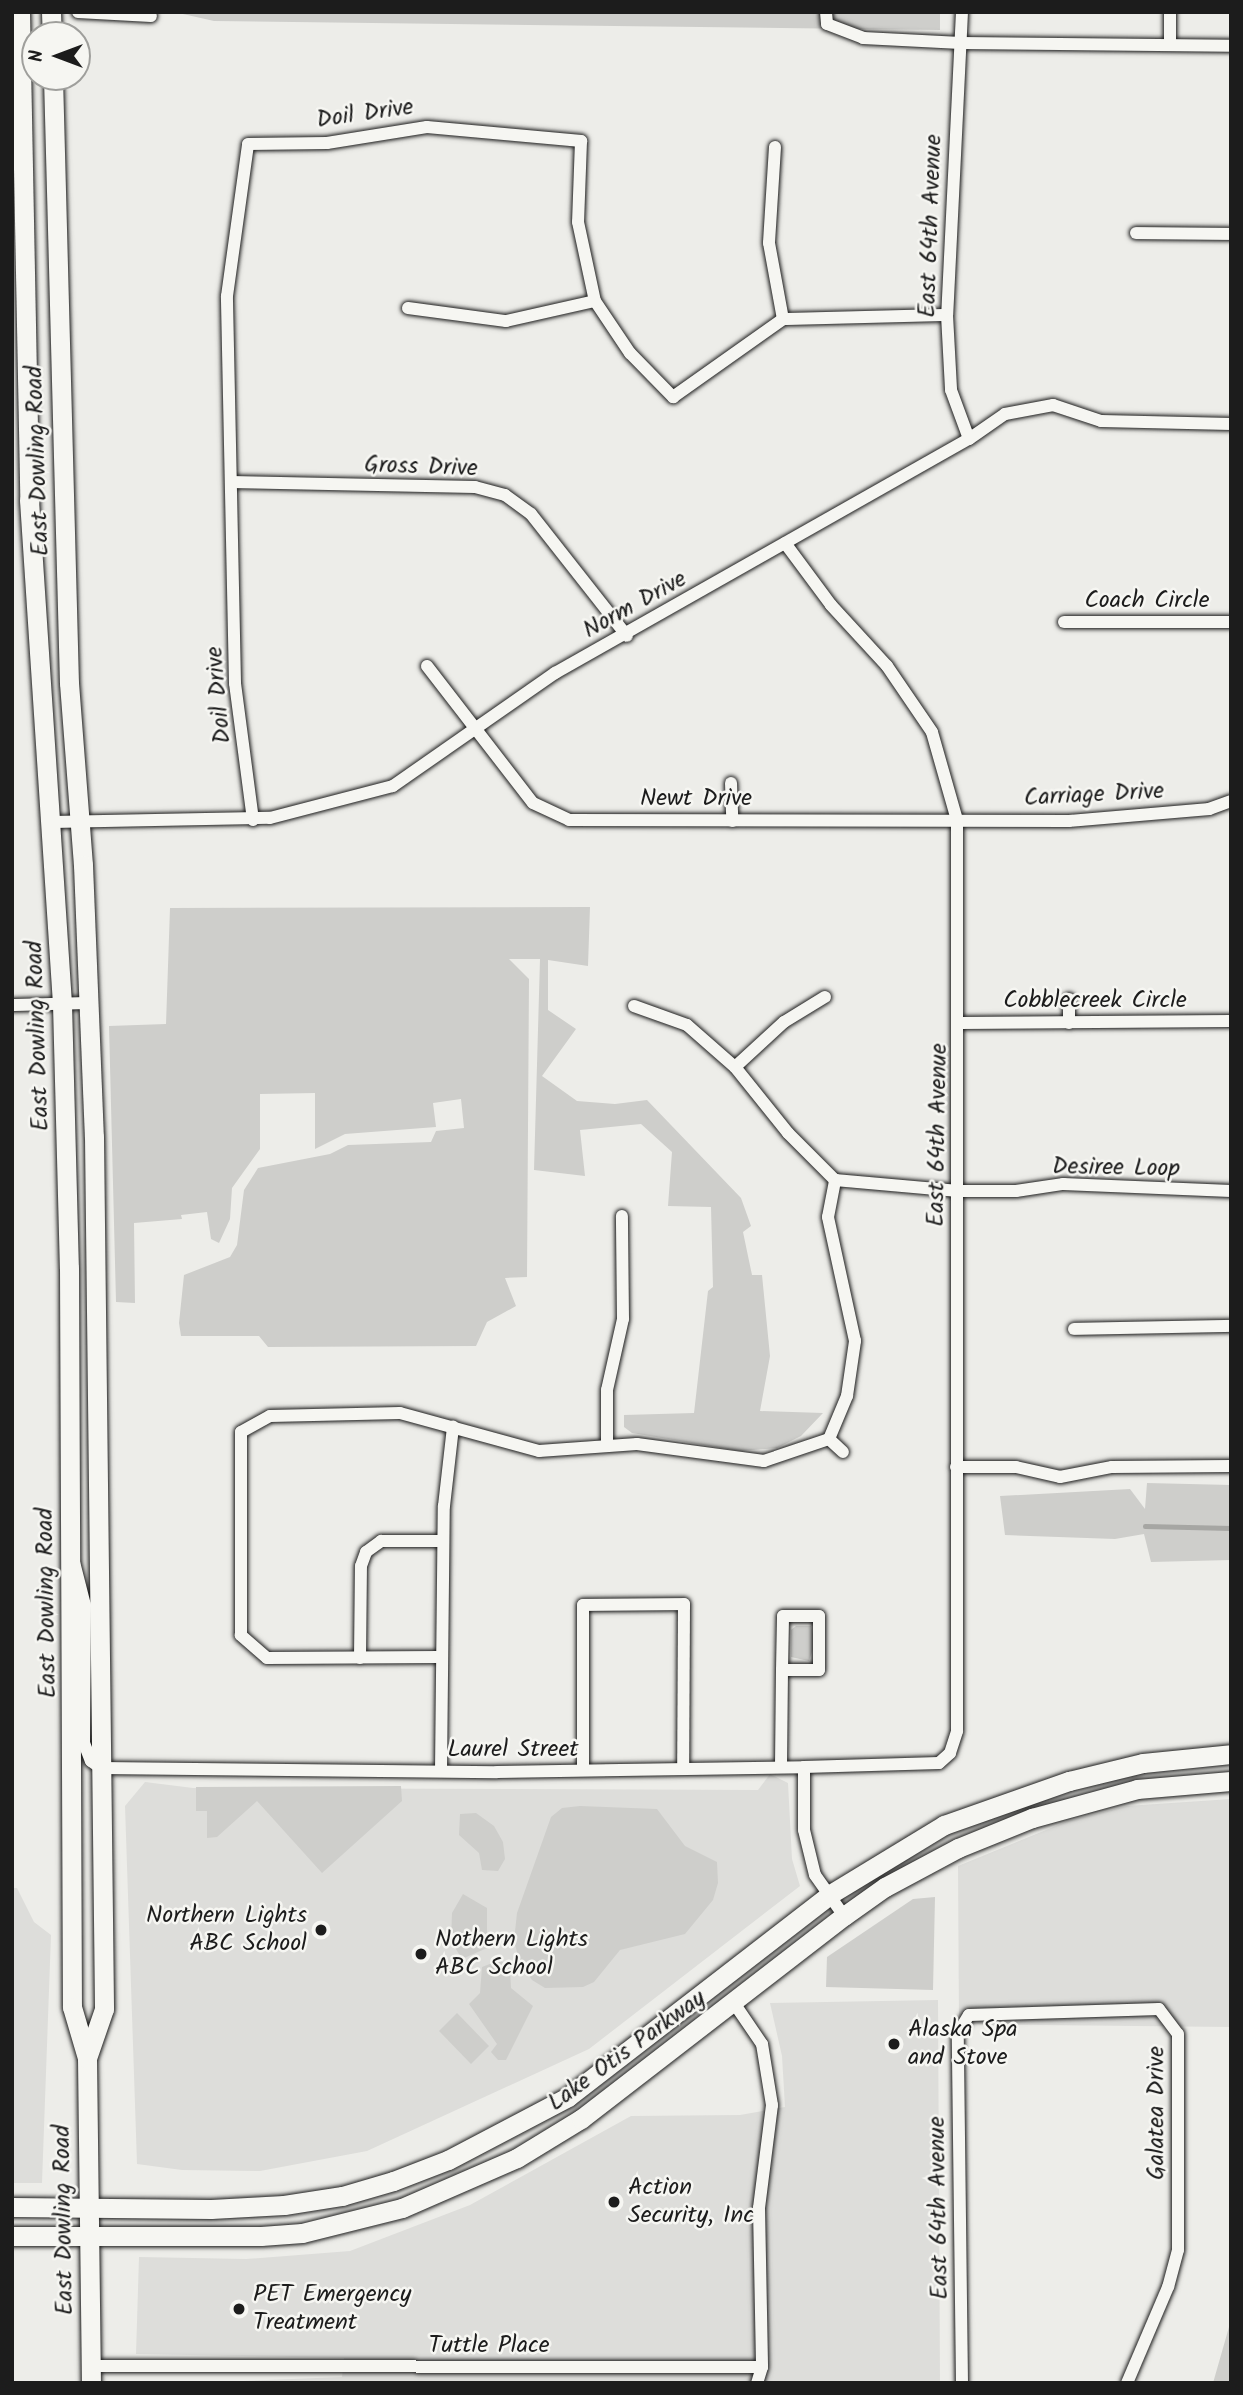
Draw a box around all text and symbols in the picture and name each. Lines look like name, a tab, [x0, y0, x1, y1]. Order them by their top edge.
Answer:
north arrow	[21, 21, 91, 91]
text: N	[22, 50, 52, 62]
street label: Doil Drive	[315, 93, 415, 135]
street label: East 64th Avenue	[913, 134, 949, 318]
street label: East Dowling Road	[20, 365, 56, 557]
street label: Gross Drive	[364, 451, 478, 483]
street label: Norm Drive	[578, 565, 692, 645]
street label: Coach Circle	[1084, 587, 1210, 615]
street label: Doil Drive	[200, 645, 238, 745]
street label: Carriage Drive	[1023, 777, 1165, 813]
street label: Newt Drive	[640, 785, 752, 813]
street label: East Dowling Road	[20, 940, 56, 1132]
street label: Cobblecreek Circle	[1003, 987, 1187, 1015]
street label: East 64th Avenue	[922, 1043, 954, 1227]
street label: Desiree Loop	[1052, 1152, 1180, 1184]
street label: East Dowling Road	[31, 1508, 63, 1698]
street label: Laurel Street	[447, 1736, 579, 1764]
place label: Northern Lights ABC School	[146, 1902, 307, 1958]
marker: Northern Lights ABC School	[313, 1922, 329, 1938]
place label: Nothern Lights ABC School	[435, 1926, 588, 1982]
marker: Nothern Lights ABC School	[413, 1946, 429, 1962]
street label: Lake Otis Parkway	[543, 1984, 711, 2118]
place label: Alaska Spa and Stove	[908, 2016, 1018, 2072]
marker: Alaska Spa and Stove	[886, 2036, 902, 2052]
street label: Galatea Drive	[1143, 2046, 1171, 2180]
street label: East 64th Avenue	[923, 2116, 955, 2300]
street label: East Dowling Road	[48, 2125, 80, 2315]
place label: Action Security, Inc	[628, 2174, 754, 2230]
marker: Action Security, Inc	[606, 2194, 622, 2210]
place label: PET Emergency Treatment	[253, 2281, 411, 2337]
marker: PET Emergency Treatment	[231, 2301, 247, 2317]
street label: Tuttle Place	[429, 2332, 549, 2360]

